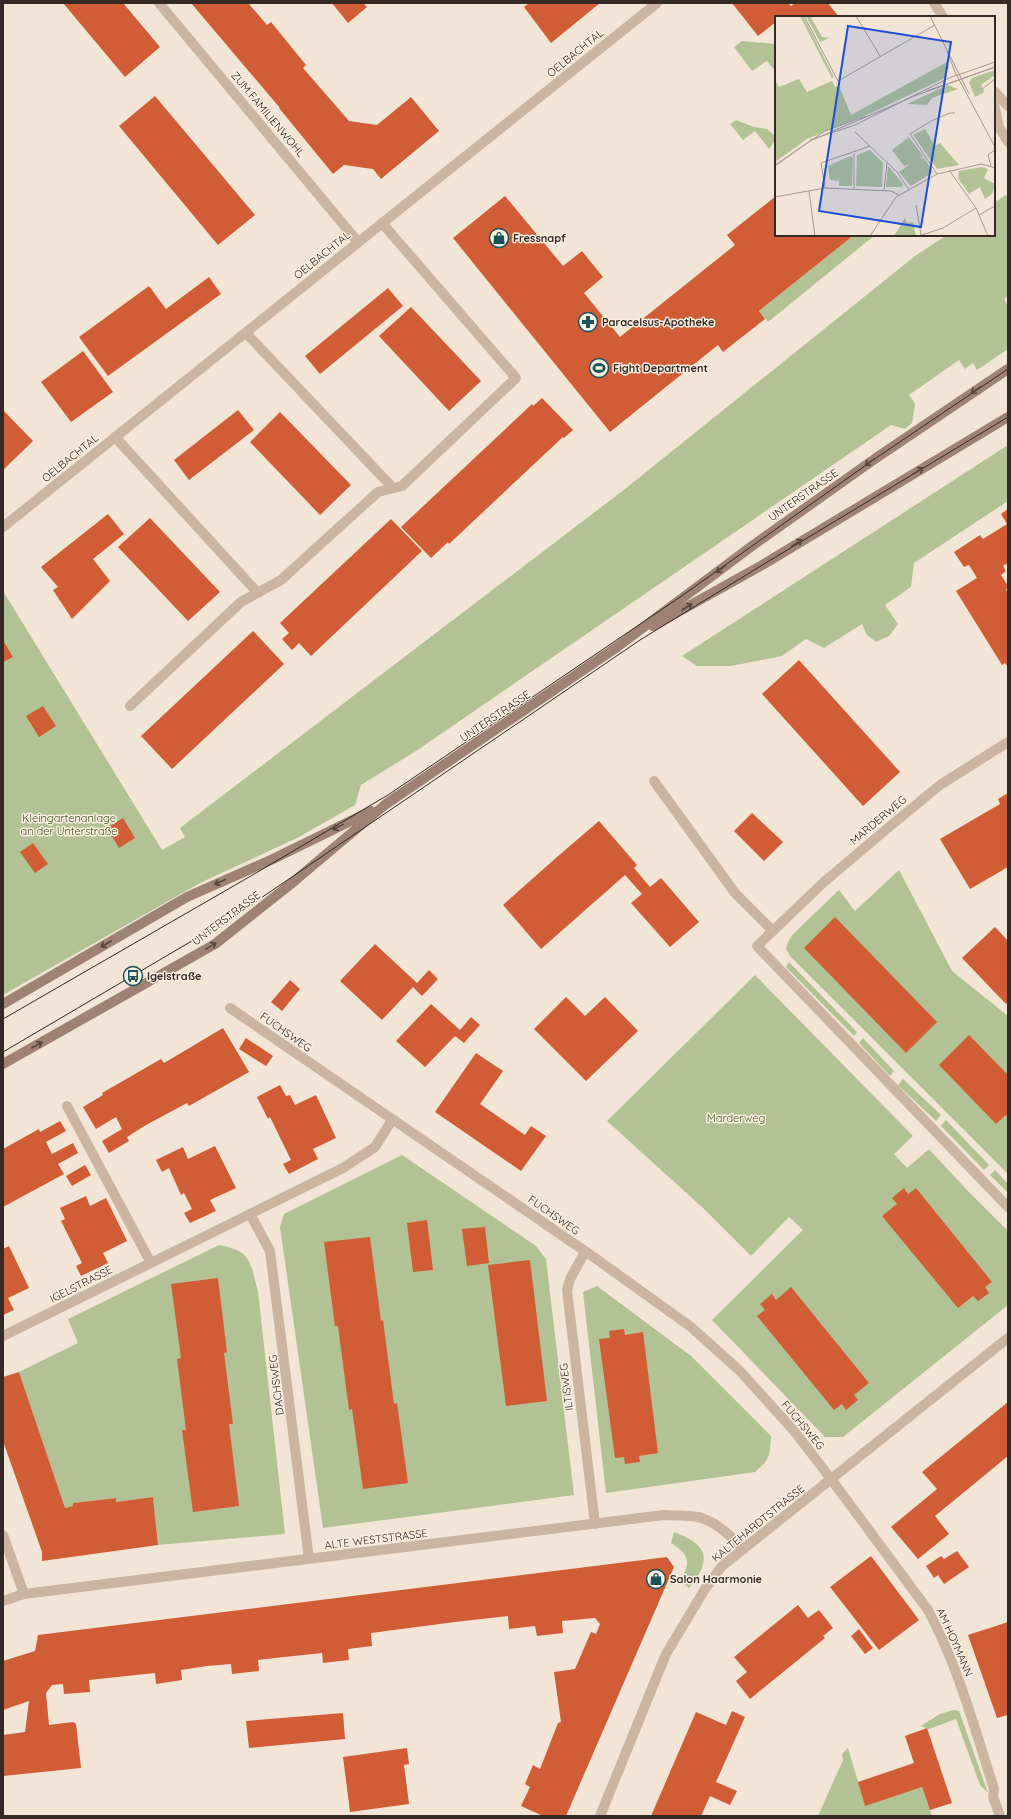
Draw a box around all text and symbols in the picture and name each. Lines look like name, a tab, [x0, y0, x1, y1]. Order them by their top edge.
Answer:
inset map	[775, 16, 995, 236]
street label: OELBACHTAL	[544, 26, 606, 80]
street label: ZUM FAMILIENWOHL	[228, 68, 308, 160]
shop icon: Fressnapf	[488, 227, 510, 249]
street label: OELBACHTAL	[291, 228, 353, 282]
place label: Fressnapf	[513, 231, 566, 245]
pharmacy icon: Paracelsus-Apotheke	[577, 311, 599, 333]
place label: Paracelsus-Apotheke	[602, 315, 715, 329]
sports icon: Fight Department	[588, 357, 610, 379]
place label: Fight Department	[613, 361, 708, 375]
one-way arrow	[970, 387, 982, 395]
street label: OELBACHTAL	[39, 431, 101, 485]
one-way arrow	[865, 458, 876, 466]
street label: UNTERSTRASSE	[765, 466, 841, 524]
one-way arrow	[912, 467, 924, 475]
one-way arrow	[791, 539, 803, 547]
one-way arrow	[716, 565, 727, 573]
one-way arrow	[681, 602, 693, 610]
street label: UNTERSTRASSE	[457, 687, 533, 745]
street label: MARDERWEG	[847, 792, 909, 848]
park label: Kleingartenanlage an der Unterstraße	[20, 811, 118, 838]
one-way arrow	[332, 824, 344, 831]
one-way arrow	[215, 879, 227, 886]
street label: UNTERSTRASSE	[189, 888, 263, 948]
one-way arrow	[100, 940, 112, 948]
one-way arrow	[205, 942, 217, 950]
bus stop icon: Igelstraße	[122, 965, 144, 987]
place label: Igelstraße	[147, 969, 202, 983]
street label: FUCHSWEG	[257, 1009, 315, 1055]
one-way arrow	[31, 1041, 43, 1048]
park label: Marderweg	[707, 1111, 765, 1125]
street label: FUCHSWEG	[525, 1192, 583, 1238]
street label: IGELSTRASSE	[47, 1262, 115, 1306]
street label: DACHSWEG	[265, 1354, 287, 1416]
street label: ILTISWEG	[556, 1362, 576, 1412]
street label: FUCHSWEG	[778, 1398, 828, 1452]
street label: KALTEHARDTSTRASSE	[709, 1481, 807, 1565]
street label: ALTE WESTSTRASSE	[324, 1526, 428, 1552]
shop icon: Salon Haarmonie	[645, 1568, 667, 1590]
place label: Salon Haarmonie	[670, 1572, 763, 1586]
street label: AM HOYMANN	[934, 1606, 976, 1678]

